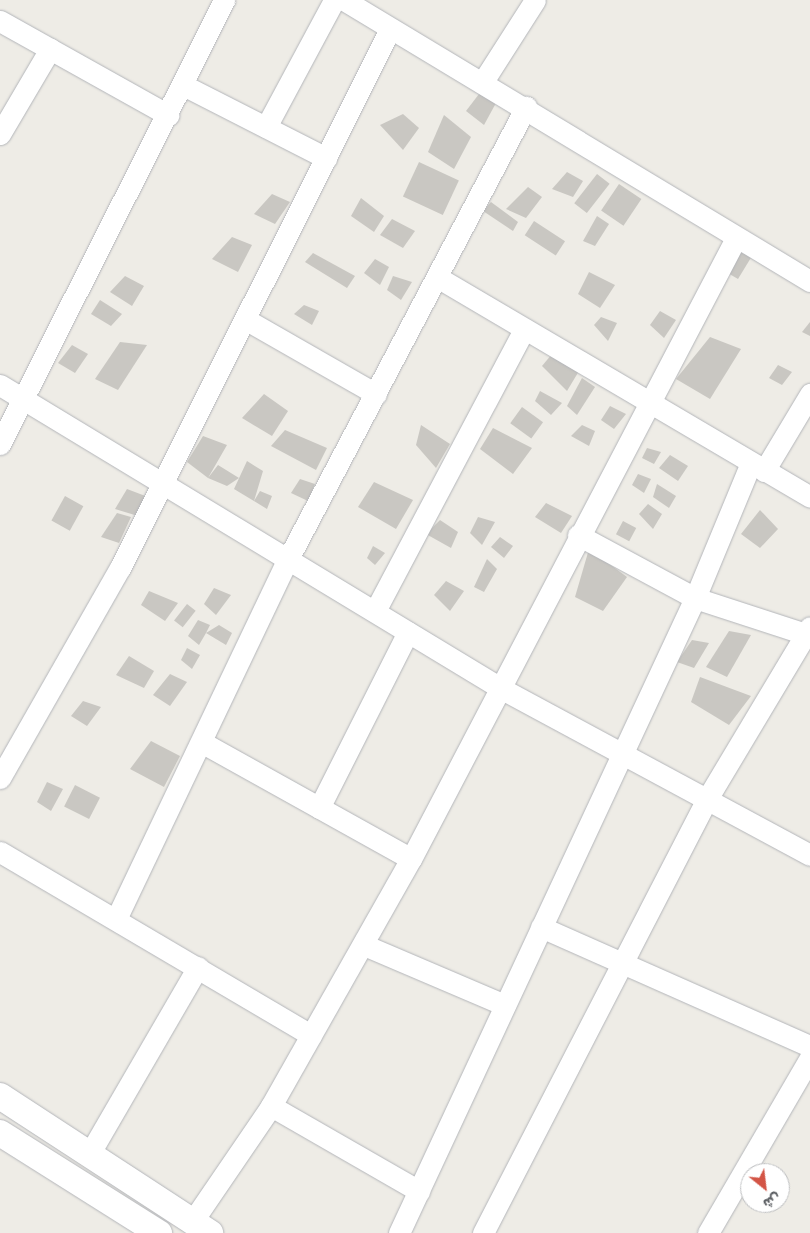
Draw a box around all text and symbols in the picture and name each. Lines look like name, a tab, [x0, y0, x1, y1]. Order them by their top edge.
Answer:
north arrow	[740, 1163, 790, 1213]
text: ش	[760, 1189, 784, 1212]

